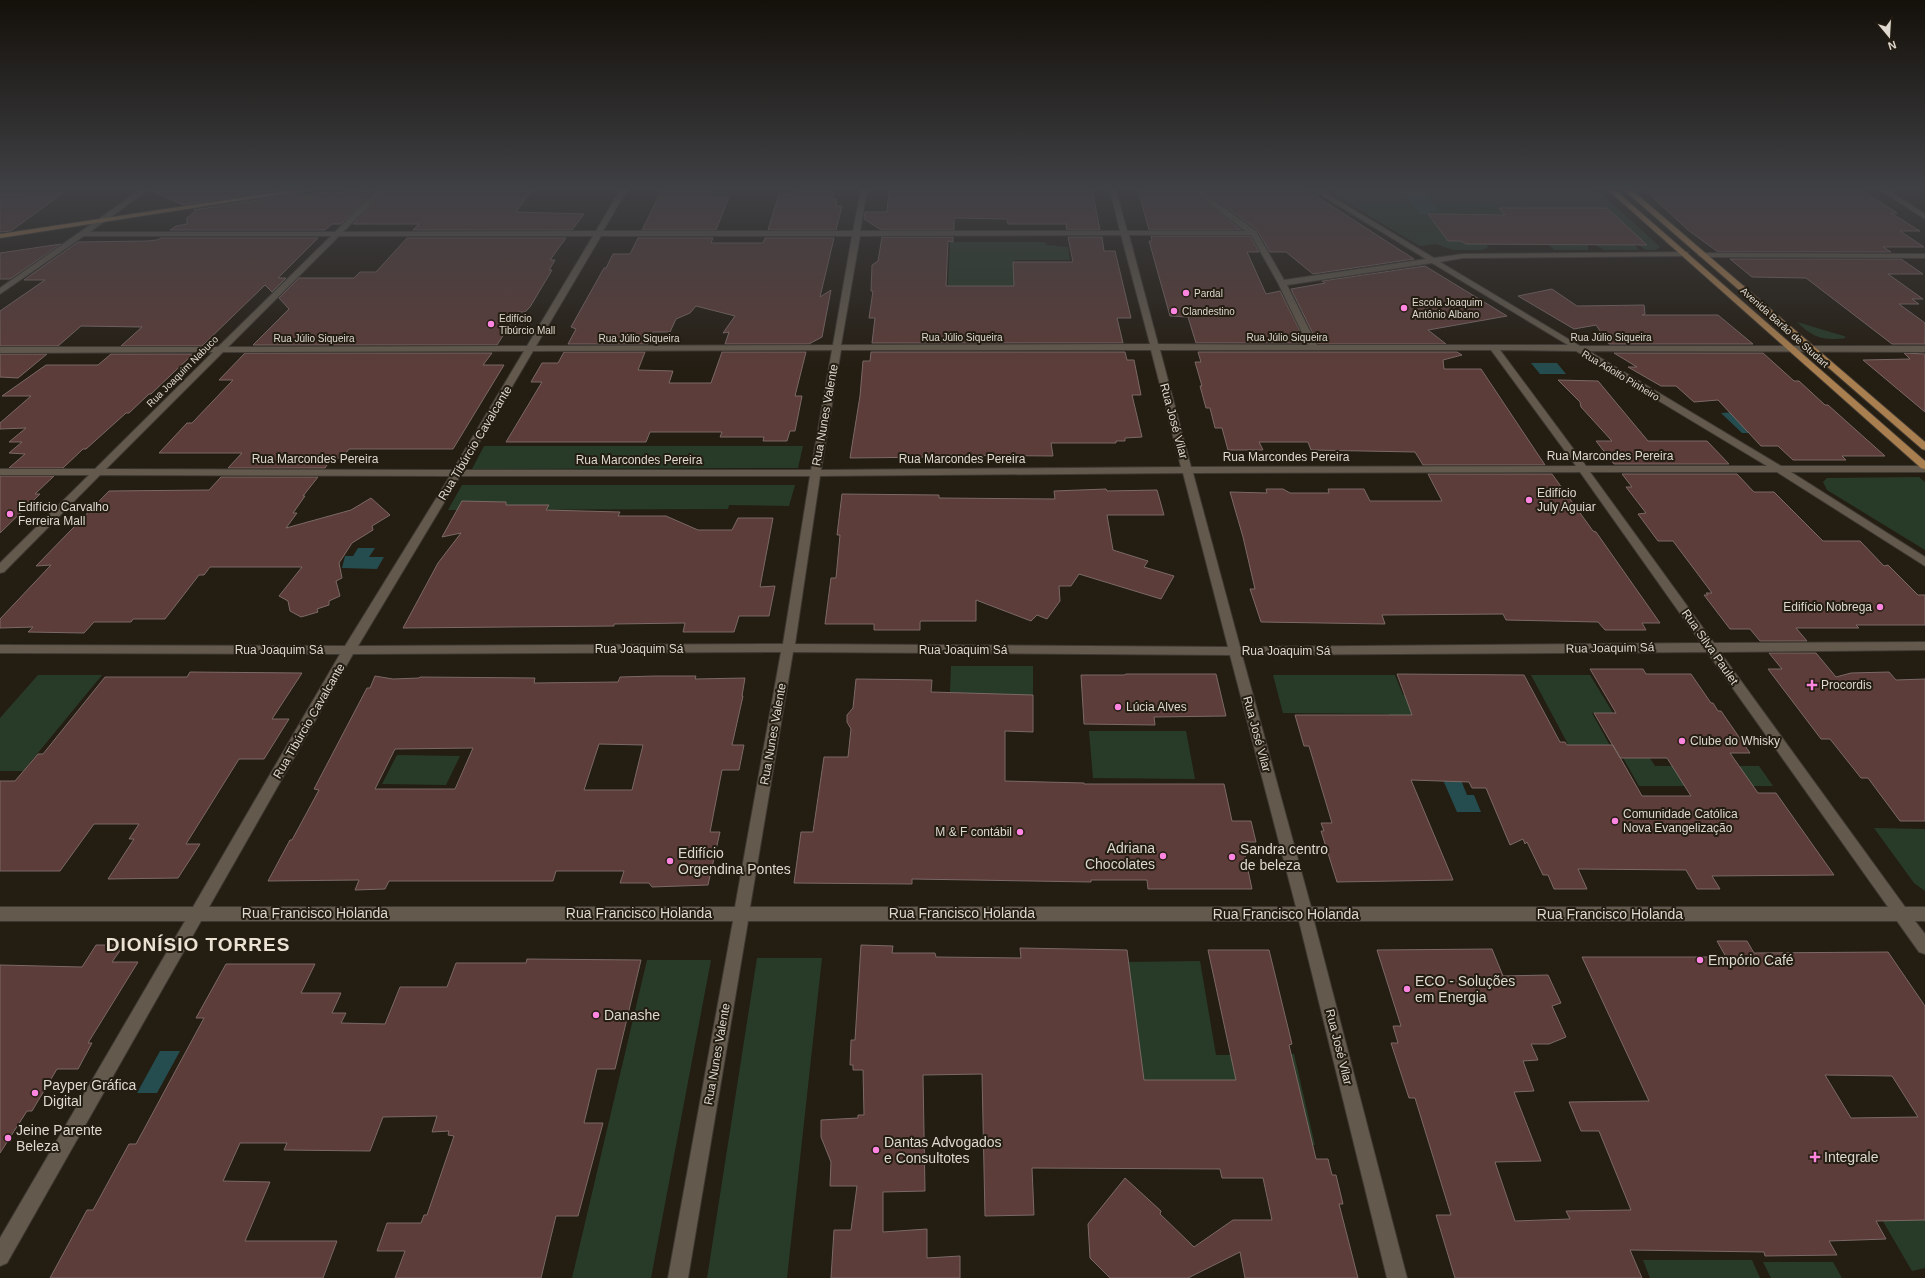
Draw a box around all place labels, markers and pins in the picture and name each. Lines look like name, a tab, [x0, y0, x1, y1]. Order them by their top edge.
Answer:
marker: Pardal	[1181, 288, 1191, 298]
place label: Pardal	[1194, 288, 1223, 299]
place label: Escola Joaquim Antônio Albano	[1412, 297, 1483, 320]
marker: Escola Joaquim Antônio Albano	[1399, 303, 1409, 313]
marker: Clandestino	[1169, 306, 1179, 316]
place label: Clandestino	[1182, 306, 1235, 317]
place label: Edifício Tibúrcio Mall	[499, 313, 555, 336]
marker: Edifício Tibúrcio Mall	[486, 319, 496, 329]
place label: Edifício July Aguiar	[1537, 486, 1596, 514]
marker: Edifício July Aguiar	[1524, 495, 1534, 505]
place label: Edifício Carvalho Ferreira Mall	[18, 500, 109, 528]
marker: Edifício Carvalho Ferreira Mall	[5, 509, 15, 519]
place label: Edifício Nobrega	[1783, 600, 1872, 614]
marker: Edifício Nobrega	[1875, 602, 1885, 612]
place label: Procordis	[1821, 678, 1872, 692]
marker: Procordis	[1806, 679, 1818, 691]
place label: Lúcia Alves	[1126, 700, 1187, 714]
marker: Lúcia Alves	[1113, 702, 1123, 712]
place label: Clube do Whisky	[1690, 734, 1780, 748]
marker: Clube do Whisky	[1677, 736, 1687, 746]
place label: Comunidade Católica Nova Evangelização	[1623, 807, 1738, 835]
marker: Comunidade Católica Nova Evangelização	[1610, 816, 1620, 826]
place label: M & F contábil	[935, 825, 1012, 839]
marker: M & F contábil	[1015, 827, 1025, 837]
place label: Adriana Chocolates	[1085, 840, 1155, 872]
place label: Sandra centro de beleza	[1240, 841, 1328, 873]
place label: Edifício Orgendina Pontes	[678, 845, 791, 877]
marker: Adriana Chocolates	[1158, 851, 1168, 861]
marker: Sandra centro de beleza	[1227, 852, 1237, 862]
marker: Edifício Orgendina Pontes	[665, 856, 675, 866]
place label: Empório Café	[1708, 952, 1794, 968]
marker: Empório Café	[1695, 955, 1705, 965]
place label: ECO - Soluções em Energia	[1415, 973, 1515, 1005]
marker: ECO - Soluções em Energia	[1402, 984, 1412, 994]
place label: Danashe	[604, 1007, 660, 1023]
marker: Danashe	[591, 1010, 601, 1020]
place label: Payper Gráfica Digital	[43, 1077, 137, 1109]
marker: Payper Gráfica Digital	[30, 1088, 40, 1098]
place label: Jeine Parente Beleza	[16, 1122, 103, 1154]
marker: Jeine Parente Beleza	[3, 1133, 13, 1143]
place label: Dantas Advogados e Consultotes	[884, 1134, 1002, 1166]
marker: Dantas Advogados e Consultotes	[871, 1145, 881, 1155]
place label: Integrale	[1824, 1149, 1879, 1165]
marker: Integrale	[1809, 1151, 1821, 1163]

